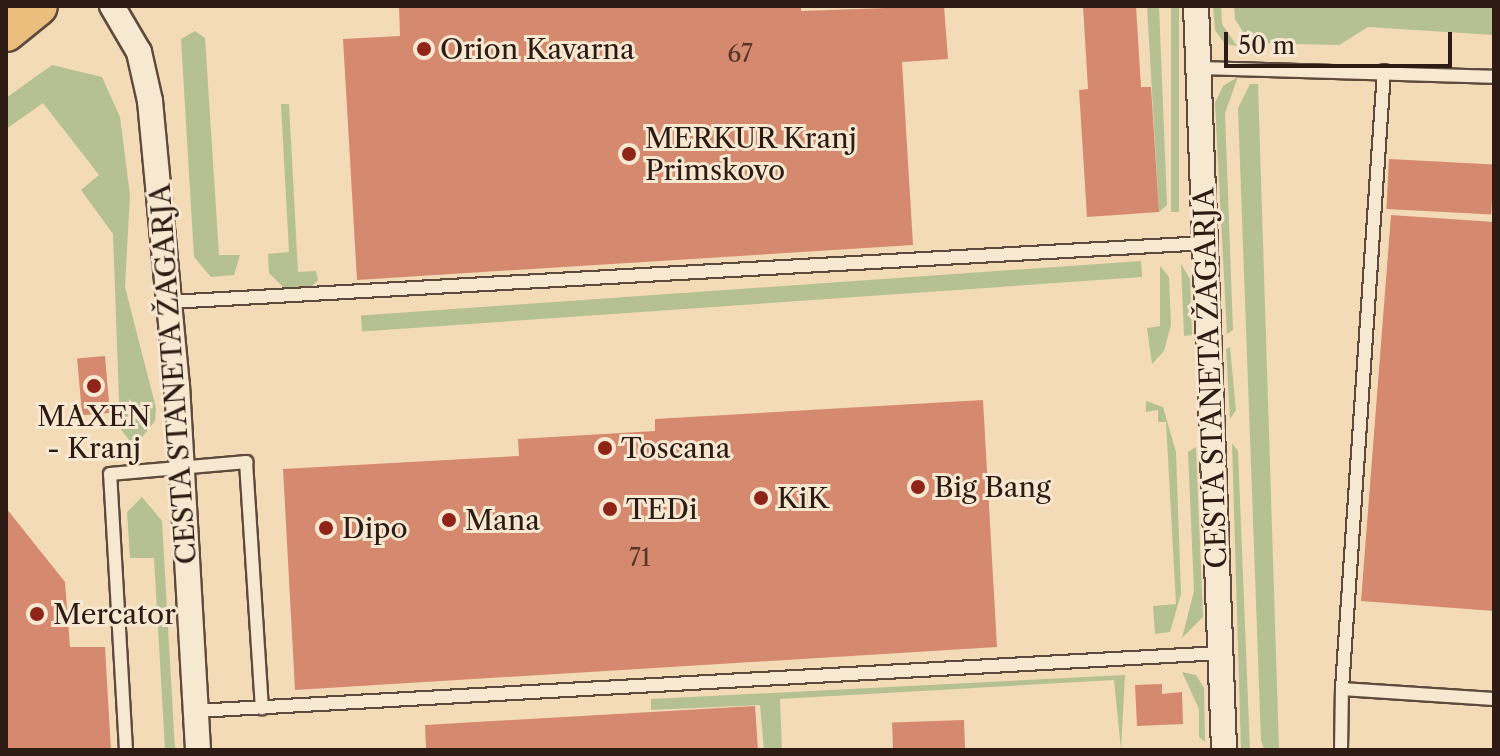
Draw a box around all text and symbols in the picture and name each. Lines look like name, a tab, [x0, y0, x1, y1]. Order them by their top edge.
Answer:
scale bar	[1228, 16, 1456, 66]
text: 50 m	[1238, 31, 1295, 60]
place label: Orion Kavarna	[440, 32, 635, 66]
marker: Orion Kavarna	[415, 40, 433, 58]
house number: 67	[727, 40, 753, 68]
place label: MERKUR Kranj Primskovo	[645, 121, 858, 187]
marker: MERKUR Kranj Primskovo	[620, 145, 638, 163]
street label: CESTA STANETA ŽAGARJA	[143, 181, 203, 567]
street label: CESTA STANETA ŽAGARJA	[1187, 186, 1233, 570]
marker: MAXEN - Kranj	[85, 377, 103, 395]
place label: MAXEN - Kranj	[37, 399, 151, 465]
place label: Toscana	[621, 431, 730, 465]
marker: Toscana	[596, 439, 614, 457]
place label: Big Bang	[934, 470, 1051, 504]
marker: Big Bang	[909, 478, 927, 496]
place label: KiK	[777, 481, 829, 515]
marker: KiK	[752, 489, 770, 507]
place label: TEDi	[626, 492, 697, 526]
marker: TEDi	[601, 500, 619, 518]
place label: Mana	[465, 503, 540, 537]
place label: Dipo	[342, 511, 408, 545]
marker: Mana	[440, 511, 458, 529]
marker: Dipo	[317, 519, 335, 537]
house number: 71	[629, 544, 651, 572]
place label: Mercator	[53, 597, 176, 631]
marker: Mercator	[28, 605, 46, 623]

